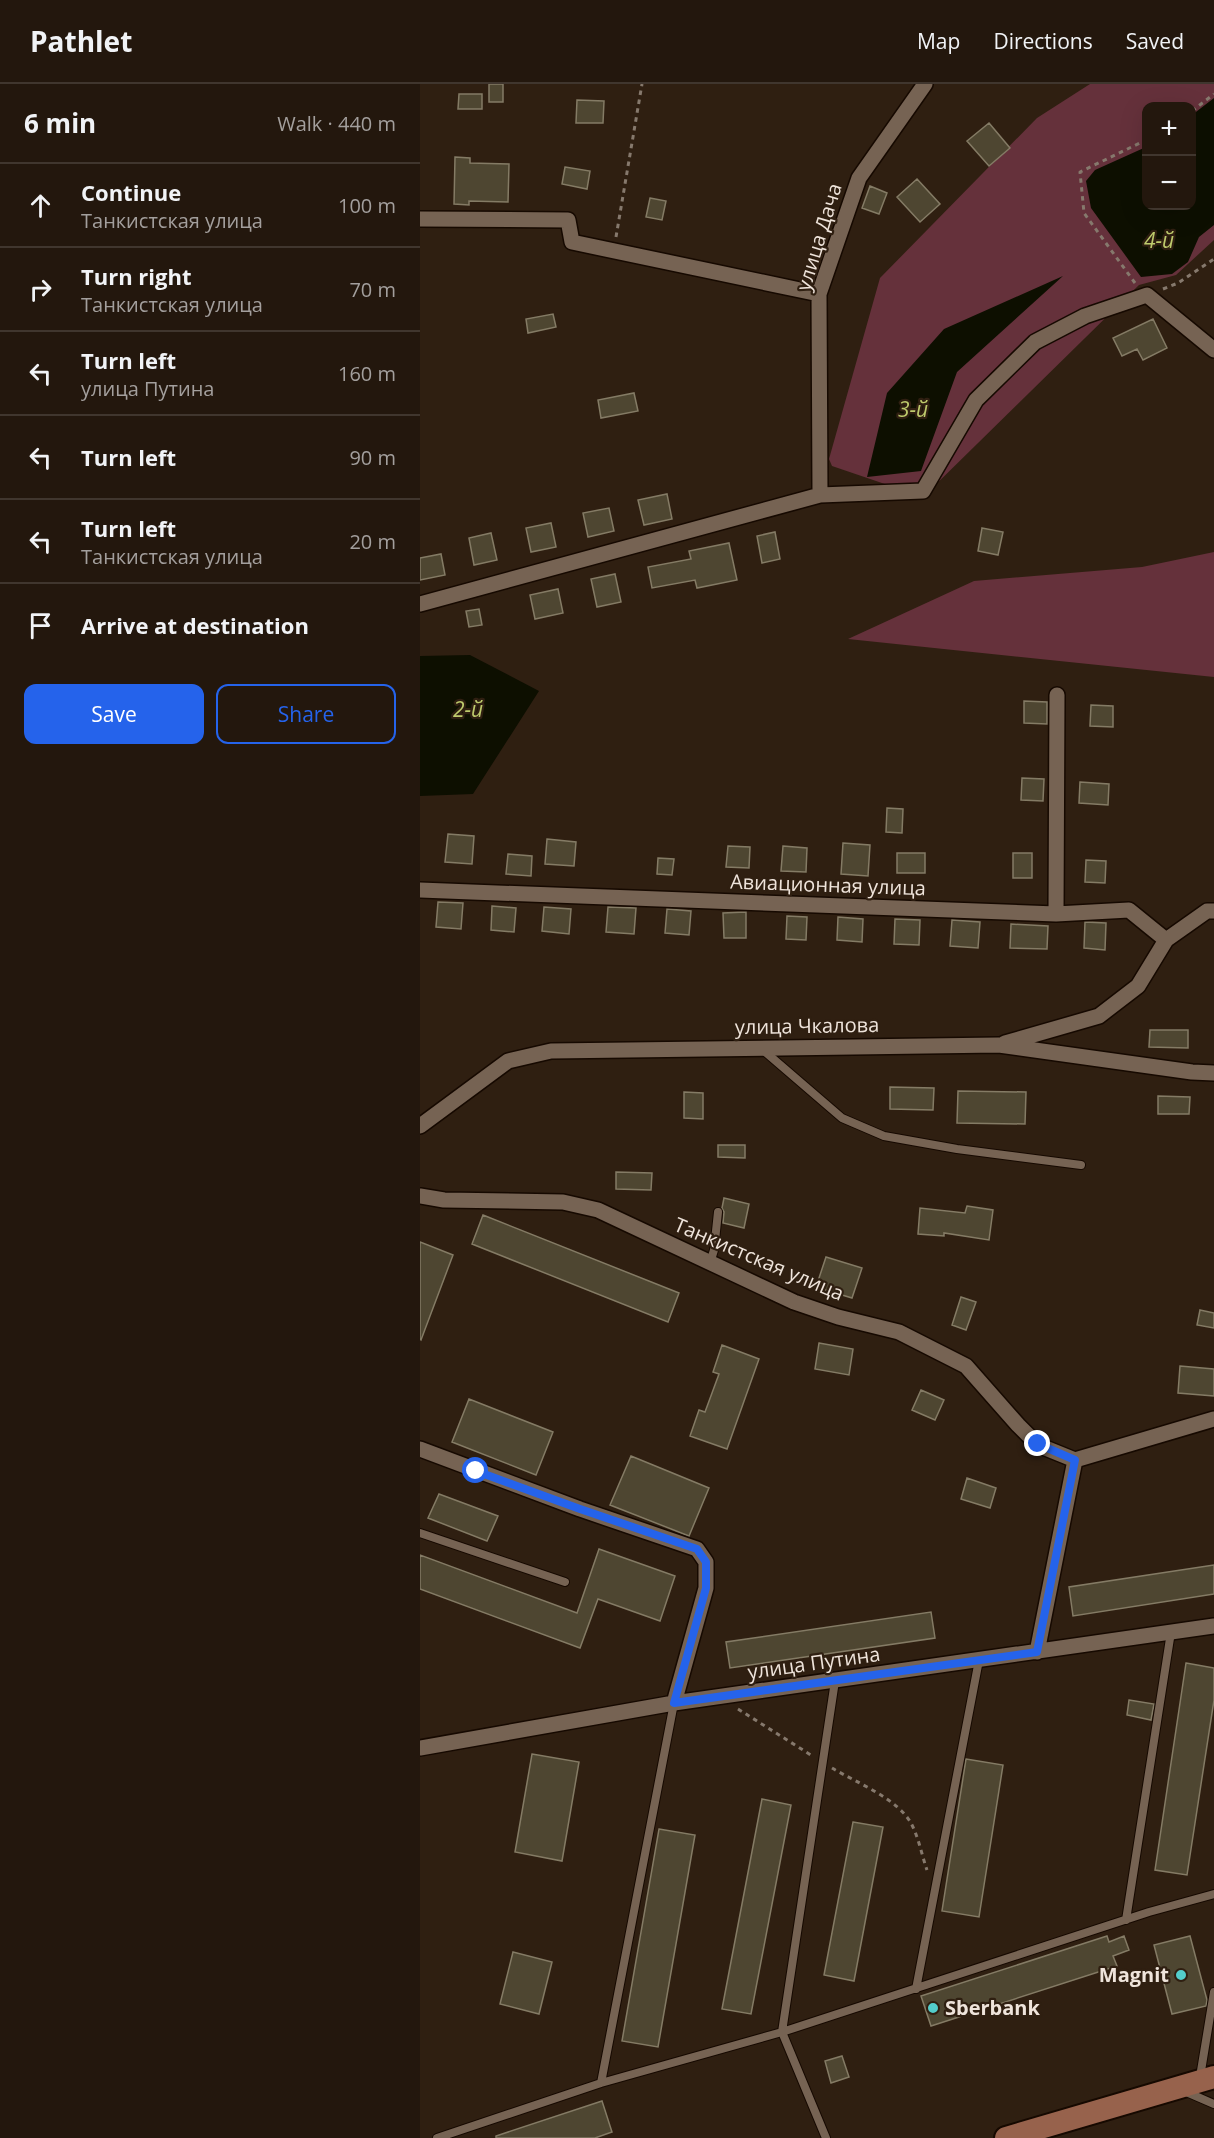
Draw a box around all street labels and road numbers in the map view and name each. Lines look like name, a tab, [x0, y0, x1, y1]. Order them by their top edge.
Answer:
street label: улица Дача	[789, 180, 848, 294]
street label: Авиационная улица	[730, 868, 926, 901]
street label: улица Чкалова	[735, 1011, 879, 1040]
street label: Танкистская улица	[670, 1211, 848, 1307]
street label: улица Путина	[746, 1640, 882, 1685]

